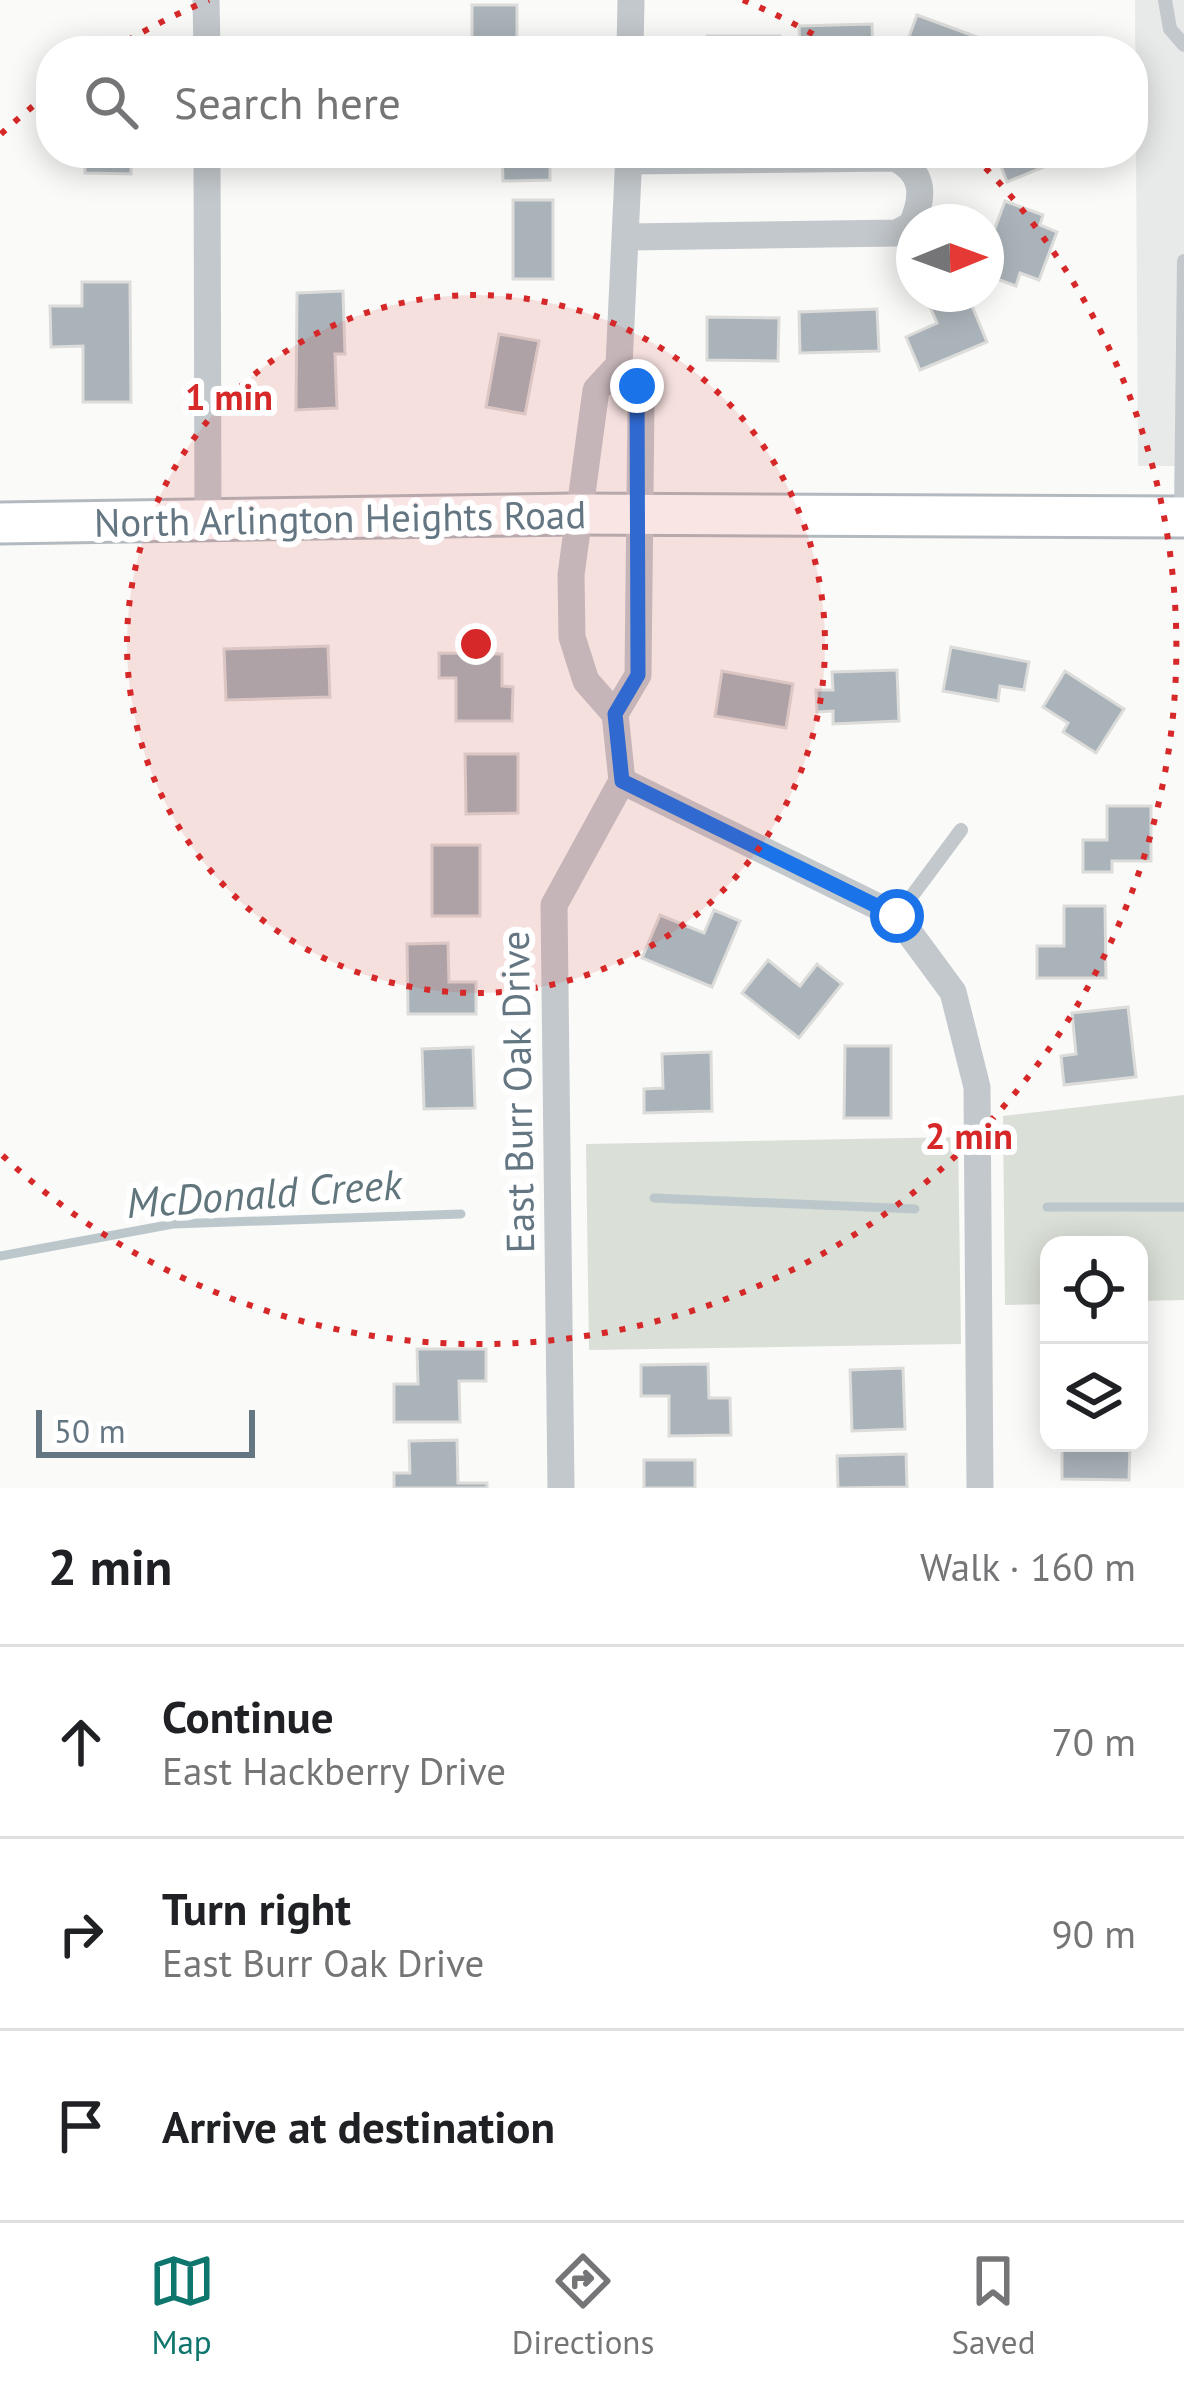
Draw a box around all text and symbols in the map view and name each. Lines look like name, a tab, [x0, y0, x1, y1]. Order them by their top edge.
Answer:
search box	[36, 36, 1148, 168]
icon: search	[78, 69, 144, 135]
text: Search here	[174, 73, 401, 131]
north arrow	[896, 204, 1004, 312]
route end	[610, 359, 664, 413]
text: 1 min	[185, 373, 273, 420]
street label: North Arlington Heights Road	[93, 488, 587, 548]
centre of rings	[455, 623, 497, 665]
route start	[870, 889, 924, 943]
street label: East Burr Oak Drive	[489, 930, 545, 1254]
text: 2 min	[925, 1112, 1013, 1159]
water label: McDonald Creek	[125, 1156, 406, 1230]
map controls	[1040, 1236, 1148, 1452]
button: locate	[1040, 1236, 1148, 1344]
button: layers	[1040, 1344, 1148, 1452]
scale bar	[36, 1404, 255, 1457]
text: 50 m	[54, 1409, 126, 1452]
text: 2 min	[48, 1533, 172, 1599]
text: Walk · 160 m	[920, 1541, 1136, 1592]
text: Continue	[162, 1687, 334, 1745]
icon: ahead	[48, 1709, 114, 1775]
text: 70 m	[1051, 1716, 1136, 1767]
text: East Hackberry Drive	[162, 1745, 506, 1796]
text: Turn right	[162, 1879, 351, 1937]
icon: right	[48, 1901, 114, 1967]
text: 90 m	[1051, 1908, 1136, 1959]
text: East Burr Oak Drive	[162, 1937, 484, 1988]
icon: arrive	[48, 2093, 114, 2159]
text: Arrive at destination	[162, 2097, 555, 2155]
tab: Map	[149, 2248, 215, 2363]
tab: Directions	[512, 2248, 654, 2363]
tab: Saved	[951, 2248, 1035, 2363]

